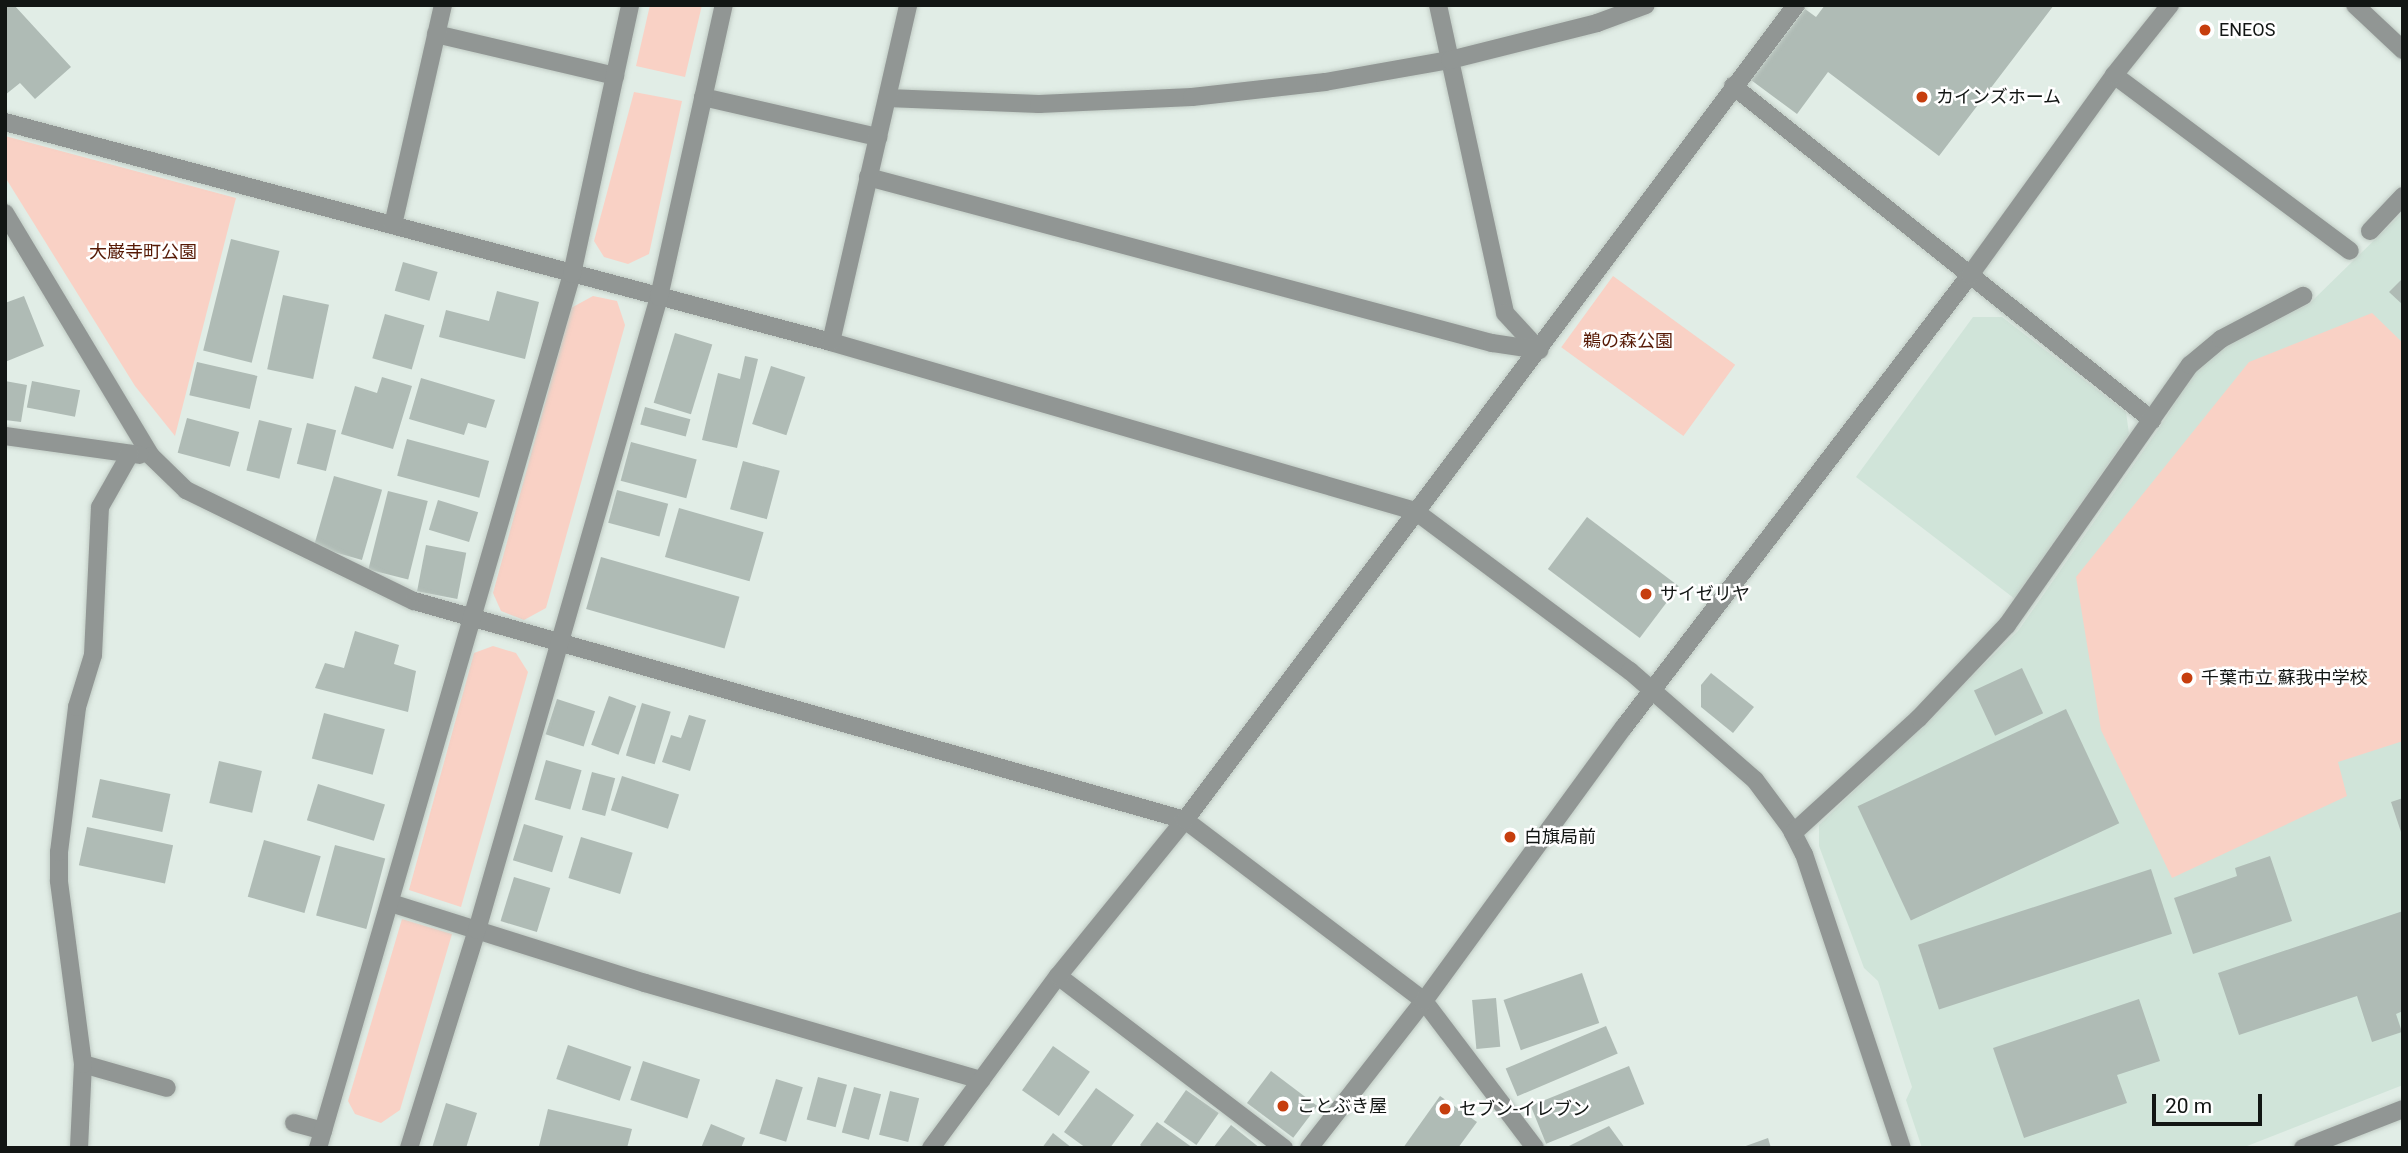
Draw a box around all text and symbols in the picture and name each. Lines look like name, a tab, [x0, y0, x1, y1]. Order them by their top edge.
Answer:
place label: ENEOS	[2219, 19, 2275, 41]
marker: ENEOS	[2197, 22, 2213, 38]
place label: カインズホーム	[1936, 86, 2062, 108]
marker: カインズホーム	[1914, 89, 1930, 105]
park label: 大巌寺町公園	[89, 241, 197, 263]
park label: 鵜の森公園	[1583, 330, 1673, 352]
place label: サイゼリヤ	[1660, 583, 1750, 605]
marker: サイゼリヤ	[1638, 586, 1654, 602]
place label: 千葉市立 蘇我中学校	[2201, 667, 2367, 689]
marker: 千葉市立 蘇我中学校	[2179, 670, 2195, 686]
place label: 白旗局前	[1524, 826, 1596, 848]
marker: 白旗局前	[1502, 829, 1518, 845]
scale bar	[2156, 1080, 2266, 1124]
text: 20 m	[2165, 1094, 2212, 1118]
place label: ことぶき屋	[1297, 1095, 1387, 1117]
marker: ことぶき屋	[1275, 1098, 1291, 1114]
place label: セブン-イレブン	[1459, 1098, 1590, 1120]
marker: セブン-イレブン	[1437, 1101, 1453, 1117]

